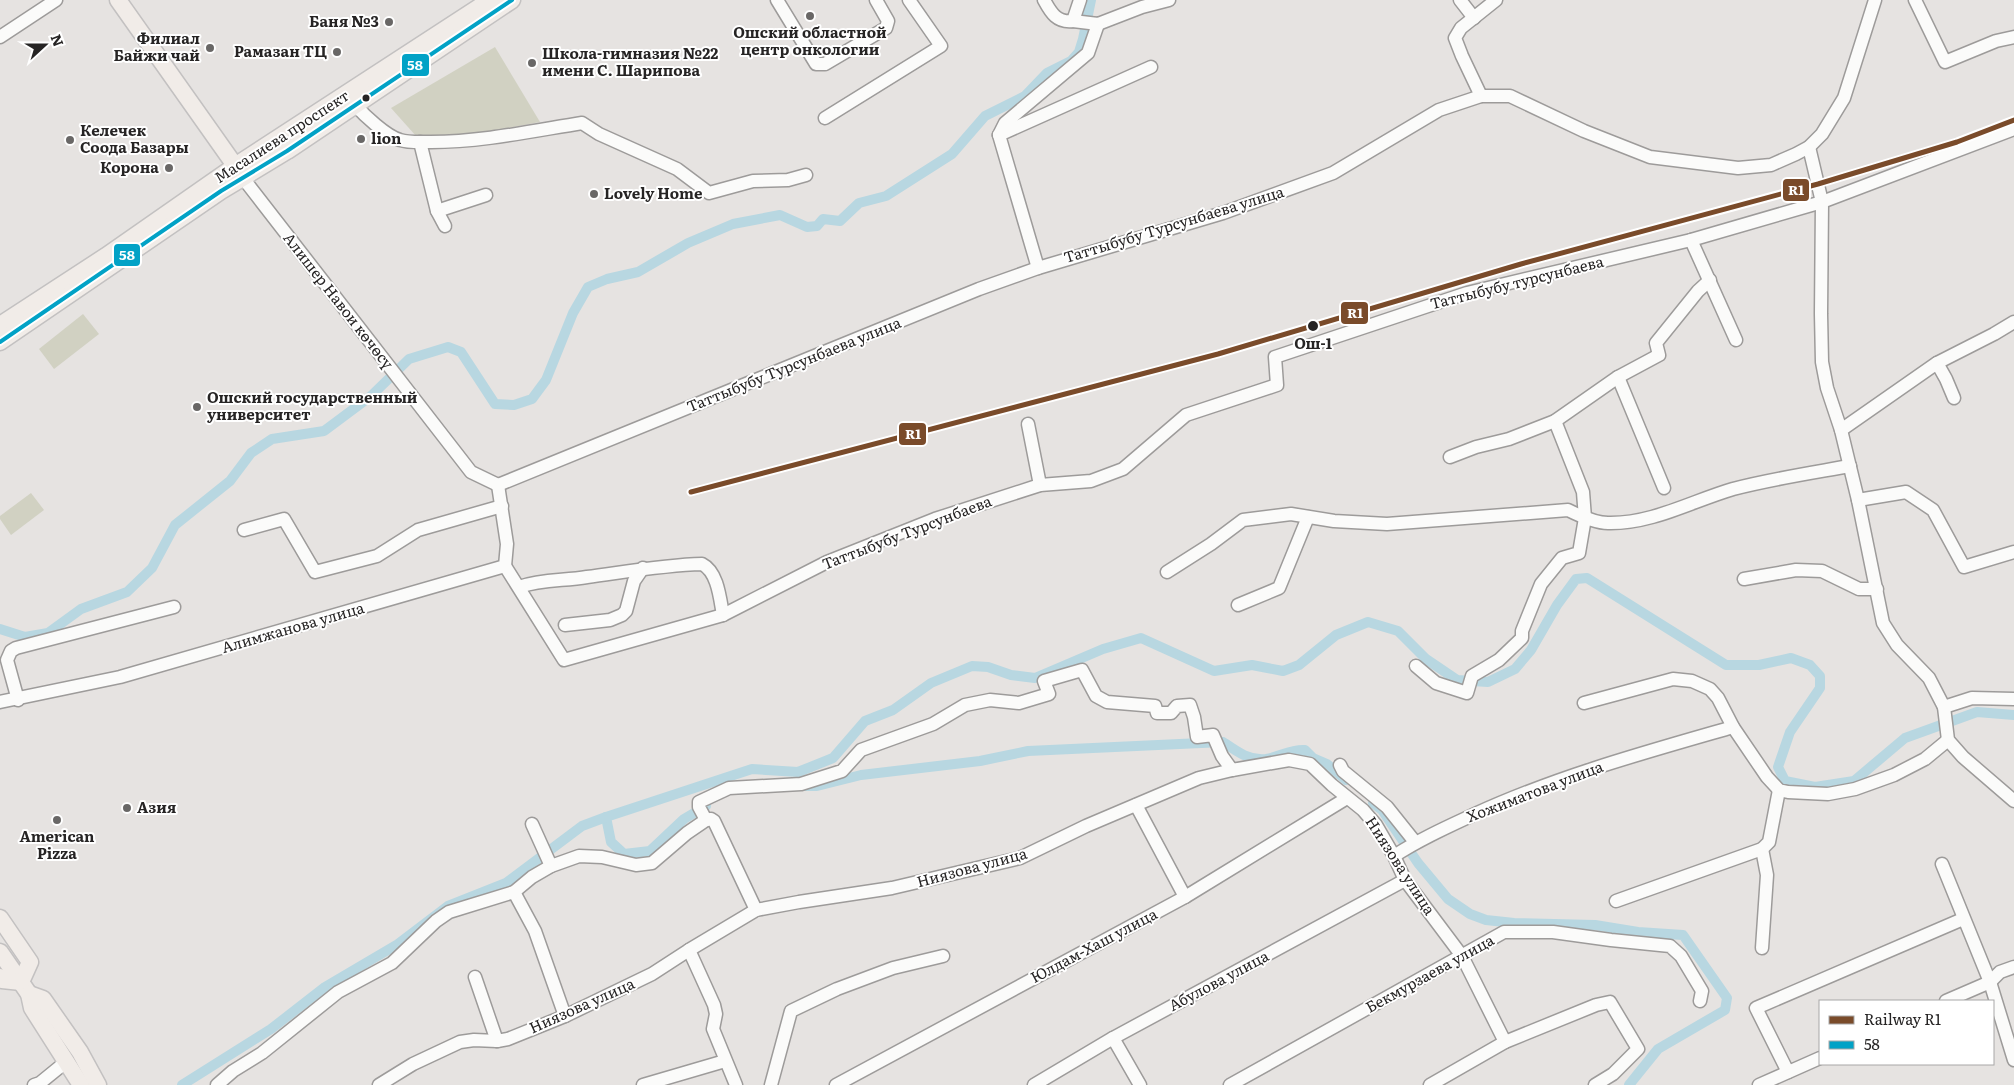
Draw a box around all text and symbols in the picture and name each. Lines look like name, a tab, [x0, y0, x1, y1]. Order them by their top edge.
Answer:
place label: Баня №3	[309, 9, 379, 32]
marker: Ошский областной центр онкологии	[804, 10, 816, 22]
marker: Баня №3	[383, 16, 395, 28]
north arrow	[20, 20, 70, 70]
place label: Ошский областной центр онкологии	[733, 20, 887, 60]
place label: Филиал Байжи чай	[114, 26, 200, 66]
text: N	[47, 31, 70, 49]
place label: Рамазан ТЦ	[234, 39, 327, 62]
place label: Школа-гимназия №22 имени С. Шарипова	[542, 41, 718, 81]
marker: Филиал Байжи чай	[204, 42, 216, 54]
marker: Рамазан ТЦ	[331, 46, 343, 58]
line badge: 58	[401, 53, 430, 77]
text: 58	[407, 54, 423, 74]
marker: Школа-гимназия №22 имени С. Шарипова	[526, 57, 538, 69]
street label: Масалиева проспект	[209, 83, 353, 188]
unlabelled marker	[361, 93, 371, 103]
place label: Келечек Соода Базары	[80, 118, 189, 158]
place label: lion	[371, 126, 402, 149]
marker: lion	[355, 133, 367, 145]
marker: Келечек Соода Базары	[64, 134, 76, 146]
place label: Корона	[100, 155, 159, 178]
marker: Корона	[163, 162, 175, 174]
line badge: R1	[1782, 178, 1810, 202]
street label: Таттыбубу Турсунбаева улица	[1061, 179, 1287, 268]
text: R1	[1788, 179, 1804, 199]
place label: Lovely Home	[604, 181, 703, 204]
marker: Lovely Home	[588, 188, 600, 200]
street label: Алишер Навои көчөсү	[279, 227, 400, 374]
line badge: 58	[113, 243, 141, 267]
text: 58	[119, 244, 135, 264]
street label: Таттыбубу турсунбаева	[1427, 249, 1607, 314]
line badge: R1	[1340, 301, 1369, 325]
text: R1	[1347, 302, 1363, 322]
street label: Таттыбубу Турсунбаева улица	[683, 310, 905, 417]
marker: Ош-1	[1306, 319, 1320, 333]
place label: Ош-1	[1294, 331, 1332, 354]
place label: Ошский государственный университет	[207, 385, 418, 425]
marker: Ошский государственный университет	[191, 401, 203, 413]
line badge: R1	[898, 422, 927, 446]
text: R1	[905, 423, 921, 443]
street label: Таттыбубу Турсунбаева	[818, 488, 996, 575]
street label: Алимжанова улица	[219, 595, 368, 658]
street label: Хожиматова улица	[1463, 754, 1607, 827]
place label: Азия	[137, 795, 177, 818]
marker: Азия	[121, 802, 133, 814]
street label: Ниязова улица	[1361, 811, 1442, 920]
marker: American Pizza	[51, 814, 63, 826]
place label: American Pizza	[20, 824, 95, 864]
street label: Ниязова улица	[914, 841, 1030, 892]
street label: Юлдам-Хаш улица	[1026, 901, 1162, 988]
street label: Бекмурзаева улица	[1361, 927, 1499, 1018]
street label: Абулова улица	[1164, 943, 1273, 1016]
street label: Ниязова улица	[525, 971, 639, 1038]
legend	[1819, 1000, 1994, 1065]
text: Railway R1	[1864, 1007, 1941, 1030]
text: 58	[1864, 1032, 1880, 1055]

